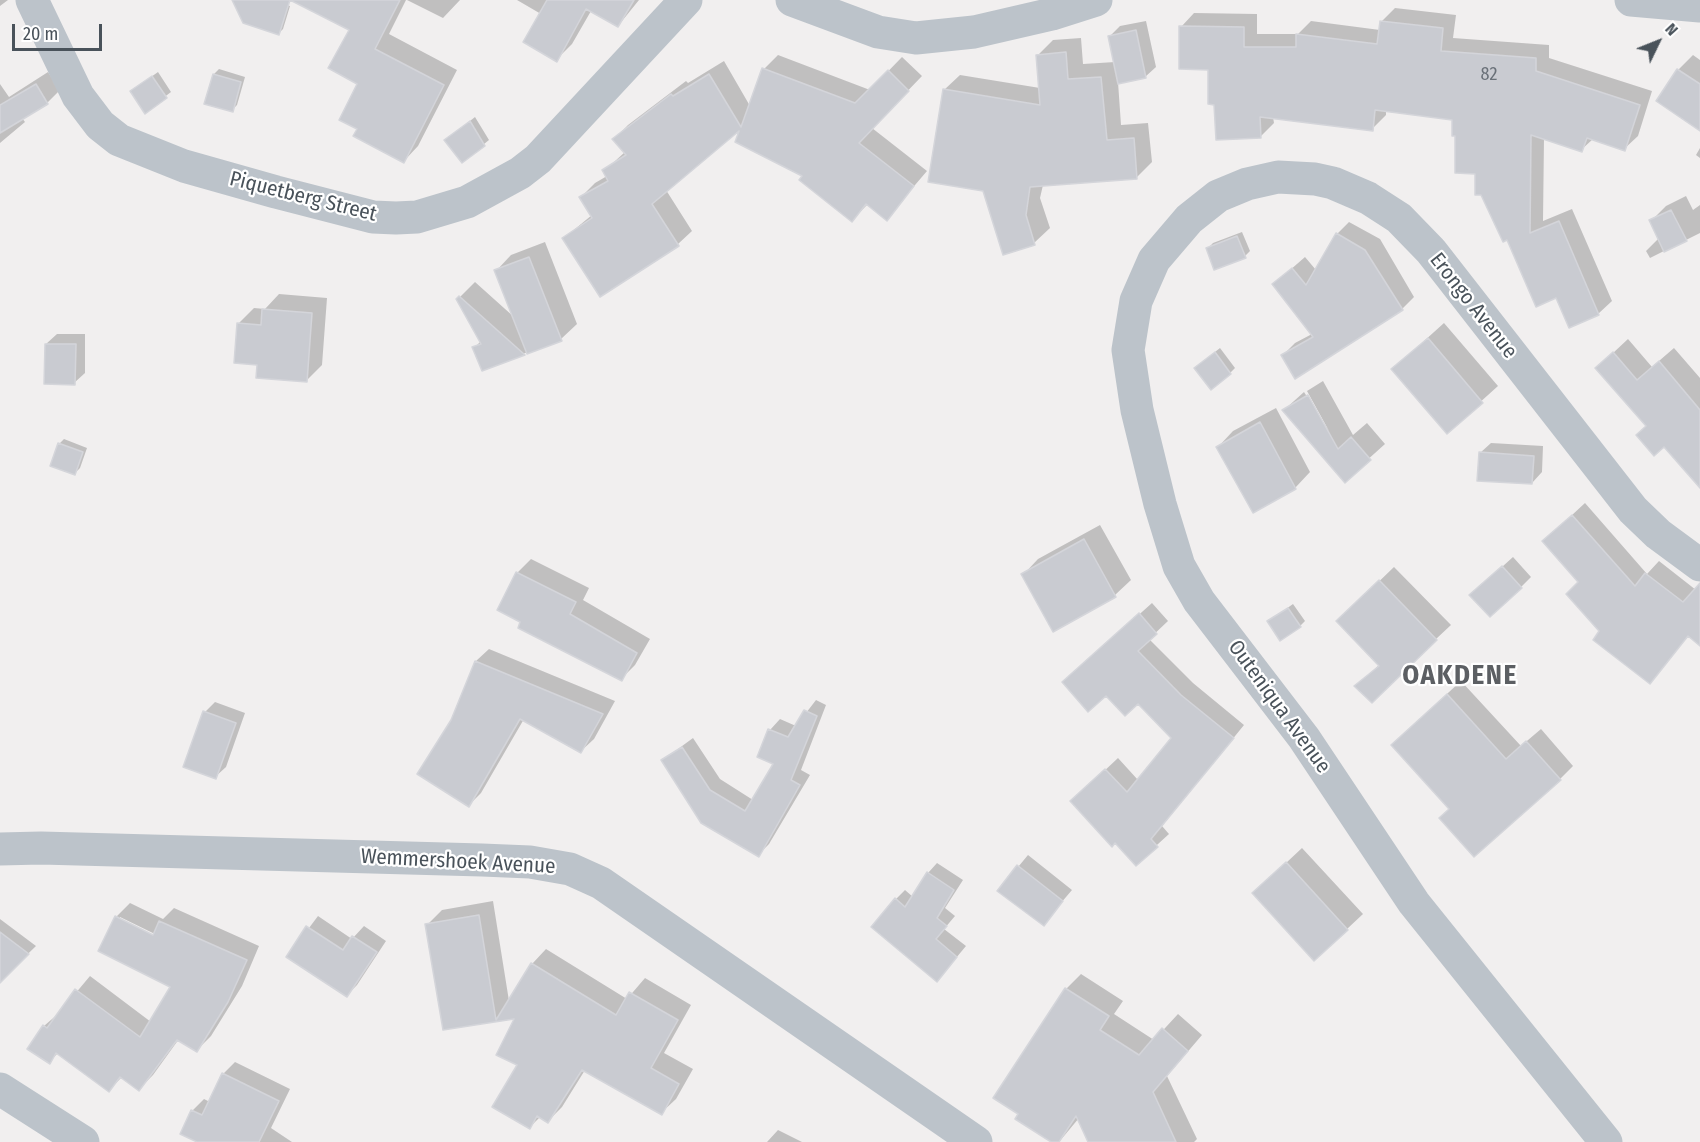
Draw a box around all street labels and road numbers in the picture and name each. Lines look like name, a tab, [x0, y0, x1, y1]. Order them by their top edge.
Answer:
street label: Piquetberg Street	[227, 167, 379, 227]
street label: Erongo Avenue	[1424, 248, 1522, 364]
street label: Outeniqua Avenue	[1222, 636, 1336, 778]
street label: Wemmershoek Avenue	[360, 844, 556, 880]

